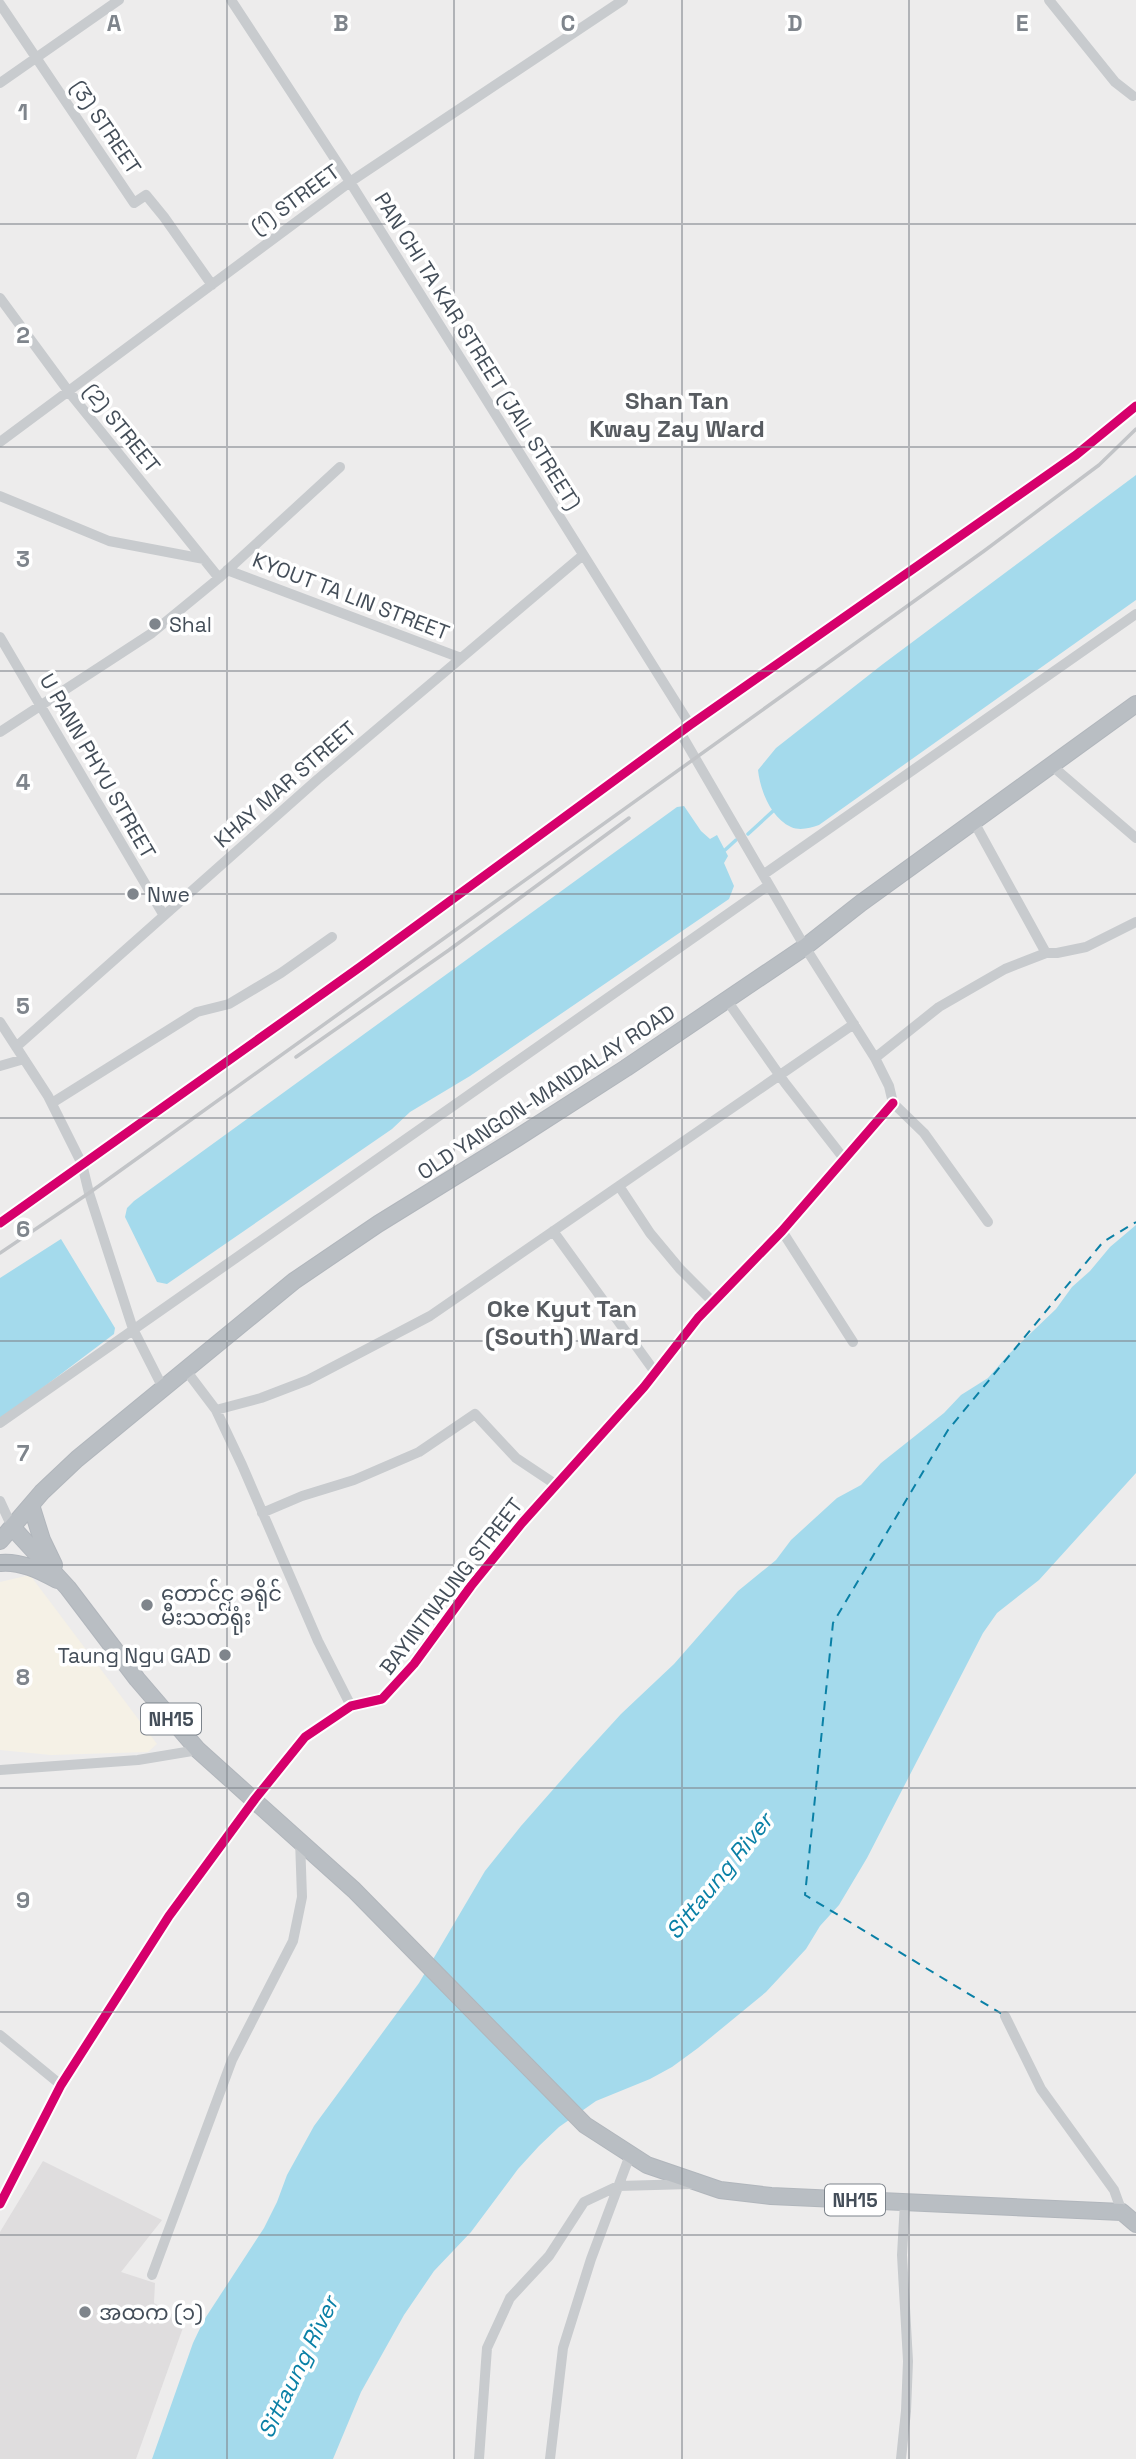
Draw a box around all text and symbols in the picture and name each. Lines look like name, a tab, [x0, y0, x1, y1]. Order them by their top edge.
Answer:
text: A	[107, 8, 122, 38]
text: B	[333, 8, 349, 38]
text: C	[561, 8, 575, 38]
text: D	[787, 8, 803, 38]
text: E	[1016, 8, 1028, 38]
street label: (3) STREET	[65, 75, 147, 179]
text: 1	[18, 97, 28, 127]
street label: (1) STREET	[245, 158, 345, 240]
street label: PAN CHI TA KAR STREET (JAIL STREET)	[369, 187, 587, 515]
text: 2	[16, 320, 30, 350]
street label: (2) STREET	[78, 378, 166, 478]
district label: Shan Tan Kway Zay Ward	[589, 385, 765, 444]
text: 3	[16, 544, 30, 574]
street label: KYOUT TA LIN STREET	[249, 546, 453, 646]
place label: Shal	[169, 611, 212, 638]
marker: Shal	[147, 616, 163, 632]
street label: U PANN PHYU STREET	[34, 668, 162, 864]
street label: KHAY MAR STREET	[208, 715, 362, 853]
text: 4	[16, 767, 31, 797]
place label: Nwe	[147, 881, 190, 908]
marker: Nwe	[125, 886, 141, 902]
text: 5	[16, 991, 30, 1021]
street label: OLD YANGON-MANDALAY ROAD	[412, 998, 680, 1186]
text: 6	[16, 1214, 30, 1244]
district label: Oke Kyut Tan (South) Ward	[485, 1293, 639, 1352]
text: 7	[17, 1438, 30, 1468]
street label: BAYINTNAUNG STREET	[373, 1492, 529, 1680]
place label: တောင်ငူ ခရိုင် မီးသတ်ရုံး	[161, 1578, 282, 1635]
marker: တောင်ငူ ခရိုင် မီးသတ်ရုံး	[139, 1597, 155, 1613]
place label: Taung Ngu GAD	[57, 1642, 211, 1669]
marker: Taung Ngu GAD	[217, 1647, 233, 1663]
text: 8	[16, 1662, 30, 1692]
road number: NH15	[141, 1704, 201, 1735]
water label: Sittaung River	[659, 1805, 781, 1945]
text: 9	[16, 1885, 30, 1915]
road number: NH15	[825, 2184, 885, 2216]
water label: Sittaung River	[251, 2289, 346, 2443]
place label: အထက (၁)	[99, 2299, 203, 2326]
marker: အထက (၁)	[77, 2304, 93, 2320]

